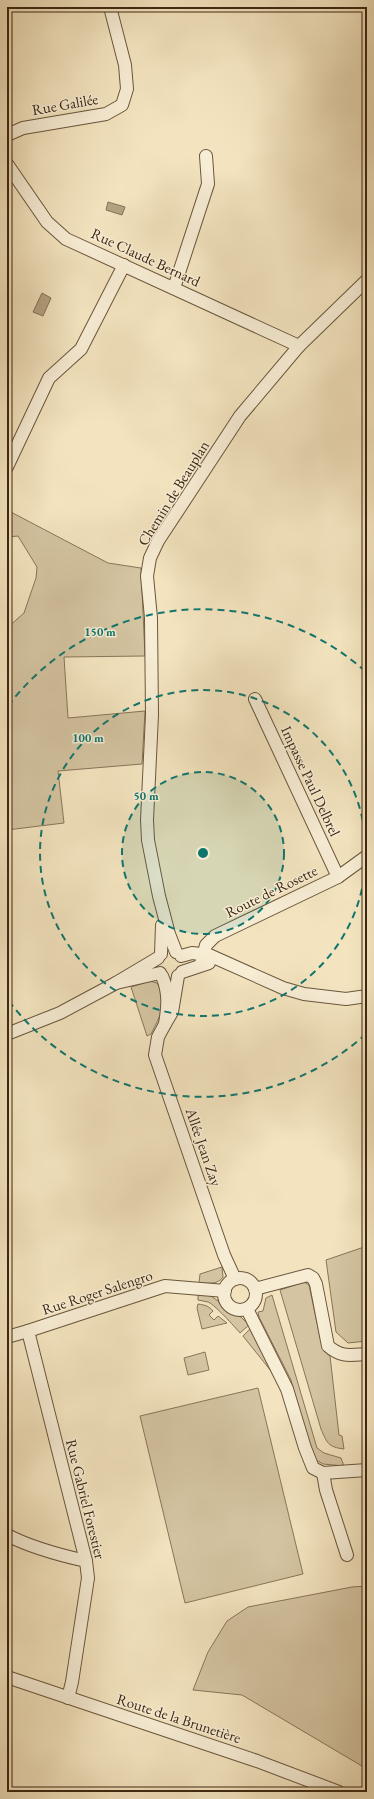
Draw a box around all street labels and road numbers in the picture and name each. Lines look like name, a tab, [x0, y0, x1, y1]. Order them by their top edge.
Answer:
street label: Rue Galilée	[30, 89, 100, 119]
street label: Rue Claude Bernard	[88, 223, 204, 291]
street label: Chemin de Beauplan	[133, 437, 213, 549]
street label: Impasse Paul Delbrel	[277, 723, 345, 840]
street label: Route de Rosette	[222, 860, 320, 921]
street label: Allée Jean Zay	[181, 1104, 226, 1189]
street label: Rue Roger Salengro	[39, 1265, 155, 1319]
street label: Rue Gabriel Forestier	[62, 1437, 110, 1561]
street label: Route de la Brunetière	[115, 1689, 244, 1747]

